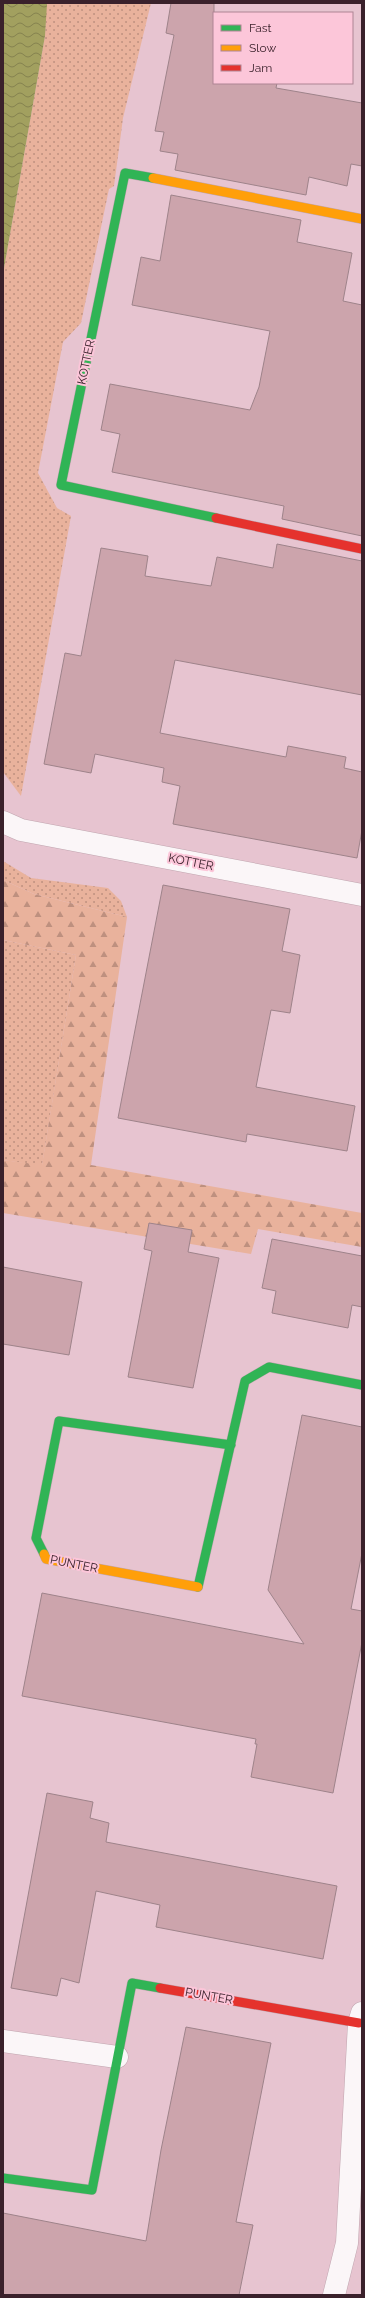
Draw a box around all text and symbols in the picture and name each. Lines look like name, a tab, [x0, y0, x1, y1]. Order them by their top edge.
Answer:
legend	[213, 12, 353, 84]
text: Fast	[249, 21, 272, 35]
text: Slow	[249, 41, 276, 55]
text: Jam	[249, 61, 272, 75]
street label: KOTTER	[74, 338, 98, 386]
street label: KOTTER	[167, 851, 215, 873]
street label: PUNTER	[49, 1553, 99, 1576]
street label: PUNTER	[184, 1985, 234, 2007]

